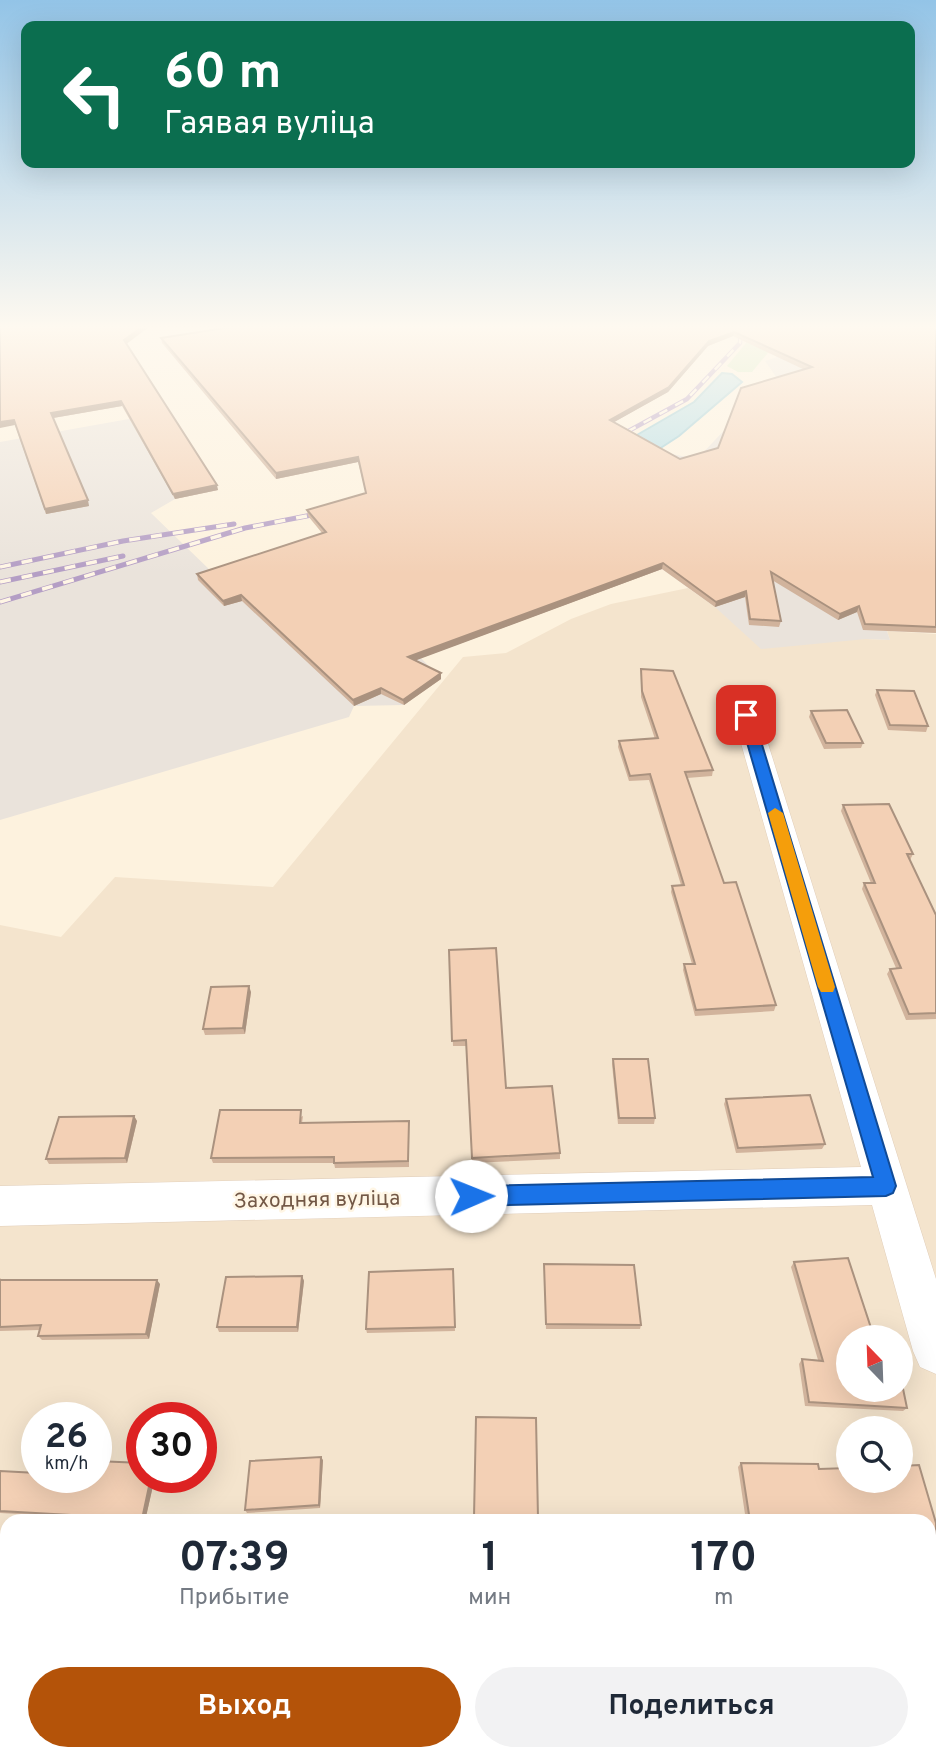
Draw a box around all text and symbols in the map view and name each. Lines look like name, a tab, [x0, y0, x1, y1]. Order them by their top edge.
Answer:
text: 60 m	[164, 44, 282, 106]
icon: left	[49, 49, 140, 140]
text: Гаявая вуліца	[164, 105, 375, 145]
pin	[716, 685, 776, 745]
icon: arrive	[727, 696, 765, 734]
position arrow	[434, 1159, 508, 1233]
street label: Заходняя вуліца	[234, 1186, 401, 1215]
north arrow	[836, 1325, 914, 1402]
map controls	[836, 1325, 913, 1493]
speed limit sign: 30	[126, 1402, 217, 1493]
text: 26	[45, 1416, 88, 1460]
button: search	[836, 1416, 913, 1493]
text: km/h	[45, 1453, 88, 1476]
text: 07:39	[179, 1533, 289, 1586]
text: 1	[481, 1533, 498, 1586]
text: 170	[690, 1533, 757, 1586]
text: Прибытие	[179, 1584, 289, 1613]
text: мин	[468, 1584, 511, 1613]
text: m	[714, 1584, 733, 1613]
button: Выход	[28, 1667, 461, 1747]
button: Поделиться	[475, 1667, 908, 1747]

